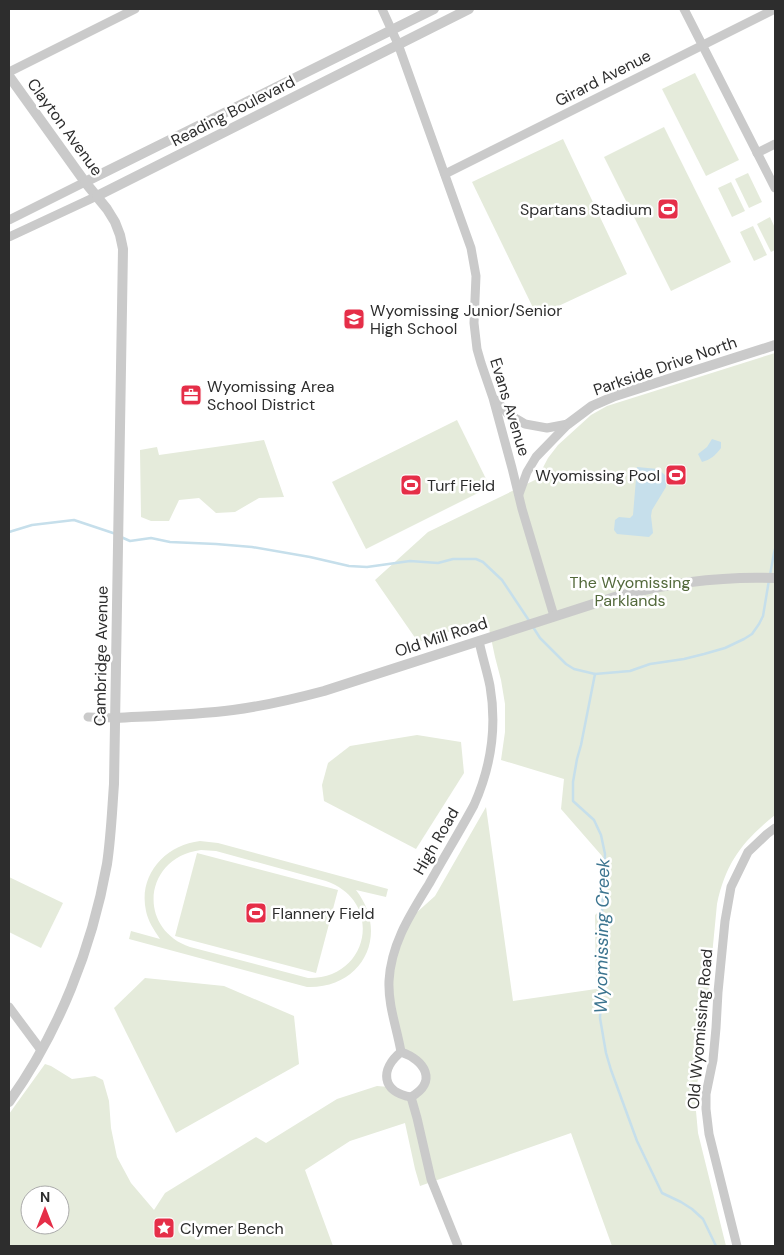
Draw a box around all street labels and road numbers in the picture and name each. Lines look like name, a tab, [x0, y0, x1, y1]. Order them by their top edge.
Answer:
street label: Girard Avenue	[552, 45, 654, 111]
street label: Reading Boulevard	[168, 71, 298, 151]
street label: Clayton Avenue	[22, 74, 108, 180]
street label: Parkside Drive North	[590, 332, 740, 400]
street label: Evans Avenue	[485, 355, 535, 459]
street label: Cambridge Avenue	[89, 586, 113, 726]
street label: Old Mill Road	[392, 612, 490, 662]
street label: High Road	[408, 804, 464, 878]
street label: Old Wyomissing Road	[683, 948, 717, 1110]

